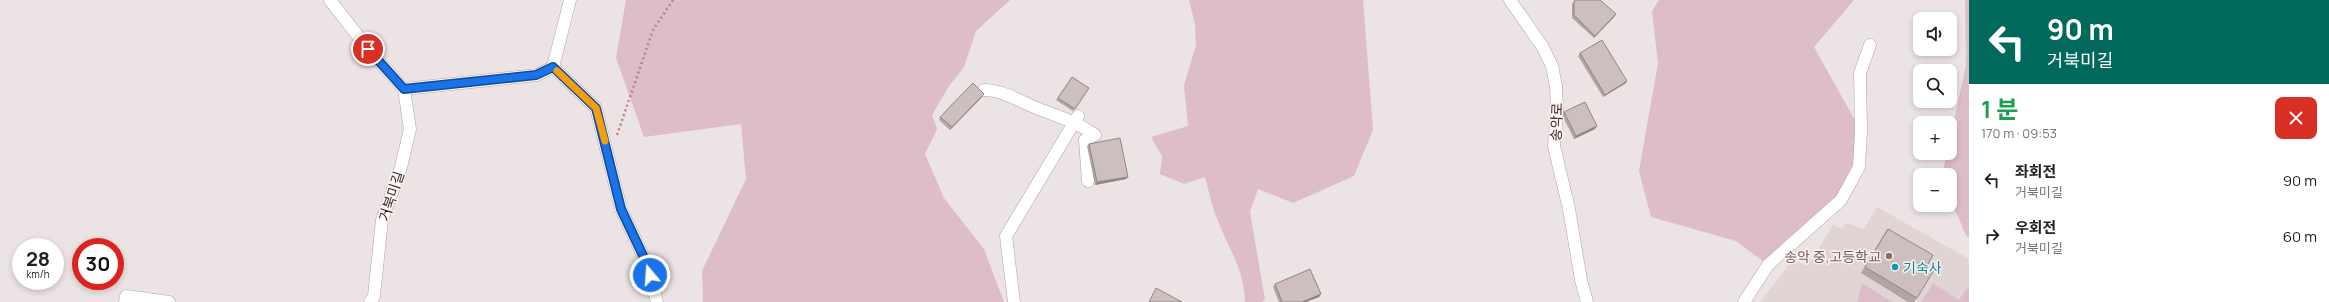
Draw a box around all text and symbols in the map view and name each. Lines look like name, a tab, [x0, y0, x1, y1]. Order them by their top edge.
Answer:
text: 90 m	[2047, 10, 2114, 48]
map controls	[1913, 12, 1957, 212]
button: sound	[1913, 12, 1957, 56]
icon: left	[1981, 16, 2033, 68]
pin	[351, 32, 385, 66]
icon: arrive	[357, 38, 379, 60]
text: 거북미길	[2047, 48, 2113, 72]
button: search	[1913, 64, 1957, 108]
text: 1 분	[1981, 92, 2018, 125]
button: close	[2275, 97, 2317, 139]
street label: 송악로	[1546, 102, 1566, 142]
button: +	[1913, 116, 1957, 160]
text: 170 m · 09:53	[1981, 124, 2057, 142]
text: 좌회전	[2015, 161, 2056, 182]
button: −	[1913, 168, 1957, 212]
street label: 거북미길	[374, 169, 408, 223]
icon: left	[1981, 169, 2003, 191]
text: 90 m	[2283, 170, 2317, 191]
text: 거북미길	[2015, 183, 2063, 201]
text: 우회전	[2015, 217, 2056, 238]
icon: right	[1981, 225, 2003, 247]
text: 60 m	[2283, 226, 2317, 247]
speed limit sign: 30	[72, 238, 124, 290]
text: 거북미길	[2015, 239, 2063, 257]
text: 28	[26, 245, 50, 272]
place label: 송악 중,고등학교	[1784, 247, 1881, 266]
marker: 송악 중,고등학교	[1884, 251, 1894, 261]
position arrow	[629, 254, 671, 296]
place label: 기숙사	[1903, 258, 1942, 277]
marker: 기숙사	[1890, 262, 1900, 272]
text: km/h	[26, 267, 50, 281]

